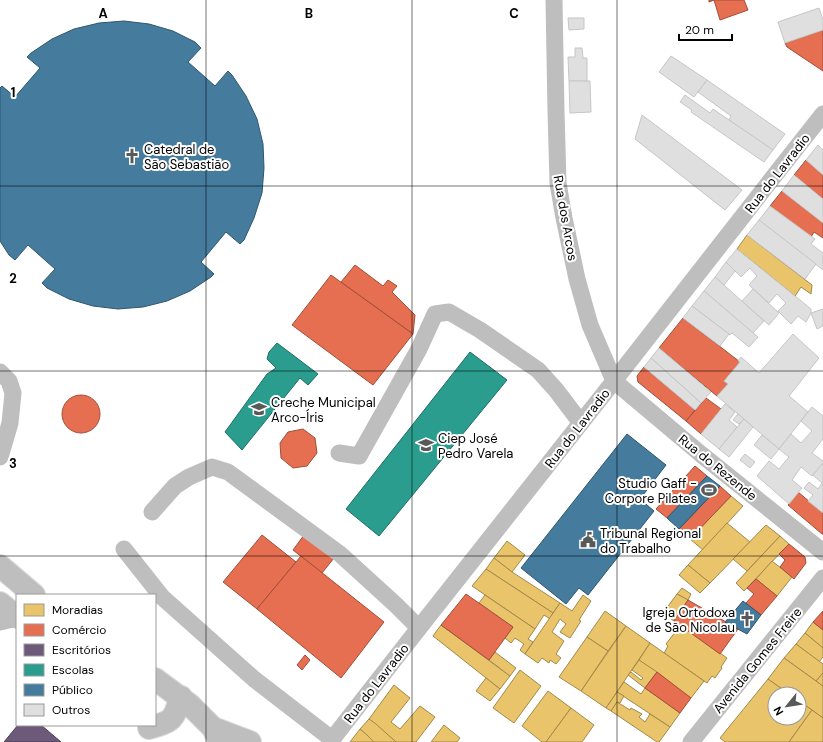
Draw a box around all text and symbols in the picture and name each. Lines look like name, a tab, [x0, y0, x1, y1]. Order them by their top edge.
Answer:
text: A	[98, 5, 108, 22]
text: B	[305, 5, 313, 22]
text: C	[509, 5, 519, 22]
scale bar	[679, 16, 732, 42]
text: 20 m	[685, 22, 714, 38]
text: 1	[11, 84, 15, 101]
street label: Rua do Lavradio	[741, 130, 814, 217]
place label: Catedral de São Sebastião	[144, 141, 229, 173]
church icon: Catedral de São Sebastião	[123, 147, 141, 165]
street label: Rua dos Arcos	[550, 174, 581, 262]
text: 2	[9, 270, 17, 287]
street label: Rua do Lavradio	[541, 385, 614, 472]
place label: Creche Municipal Arco-Íris	[271, 394, 376, 426]
school or university icon: Creche Municipal Arco-Íris	[250, 400, 268, 418]
place label: Ciep José Pedro Varela	[438, 430, 513, 462]
street label: Rua do Rezende	[675, 431, 760, 504]
school or university icon: Ciep José Pedro Varela	[417, 436, 435, 454]
text: 3	[9, 455, 17, 472]
place label: Studio Gaff - Corpore Pilates	[605, 475, 697, 507]
sports icon: Studio Gaff - Corpore Pilates	[700, 481, 718, 499]
place label: Tribunal Regional do Trabalho	[600, 525, 701, 557]
public building icon: Tribunal Regional do Trabalho	[579, 531, 597, 549]
legend	[16, 594, 156, 726]
text: Moradias	[52, 602, 103, 618]
place label: Igreja Ortodoxa de São Nicolau	[643, 604, 735, 636]
street label: Avenida Gomes Freire	[709, 604, 805, 717]
church icon: Igreja Ortodoxa de São Nicolau	[738, 610, 756, 628]
text: Comércio	[52, 622, 106, 638]
street label: Rua do Lavradio	[340, 640, 413, 727]
text: Escritórios	[52, 642, 111, 658]
text: Escolas	[52, 662, 94, 678]
text: Público	[52, 682, 93, 698]
north arrow	[767, 686, 807, 726]
text: Outros	[52, 702, 90, 718]
text: N	[770, 704, 786, 718]

